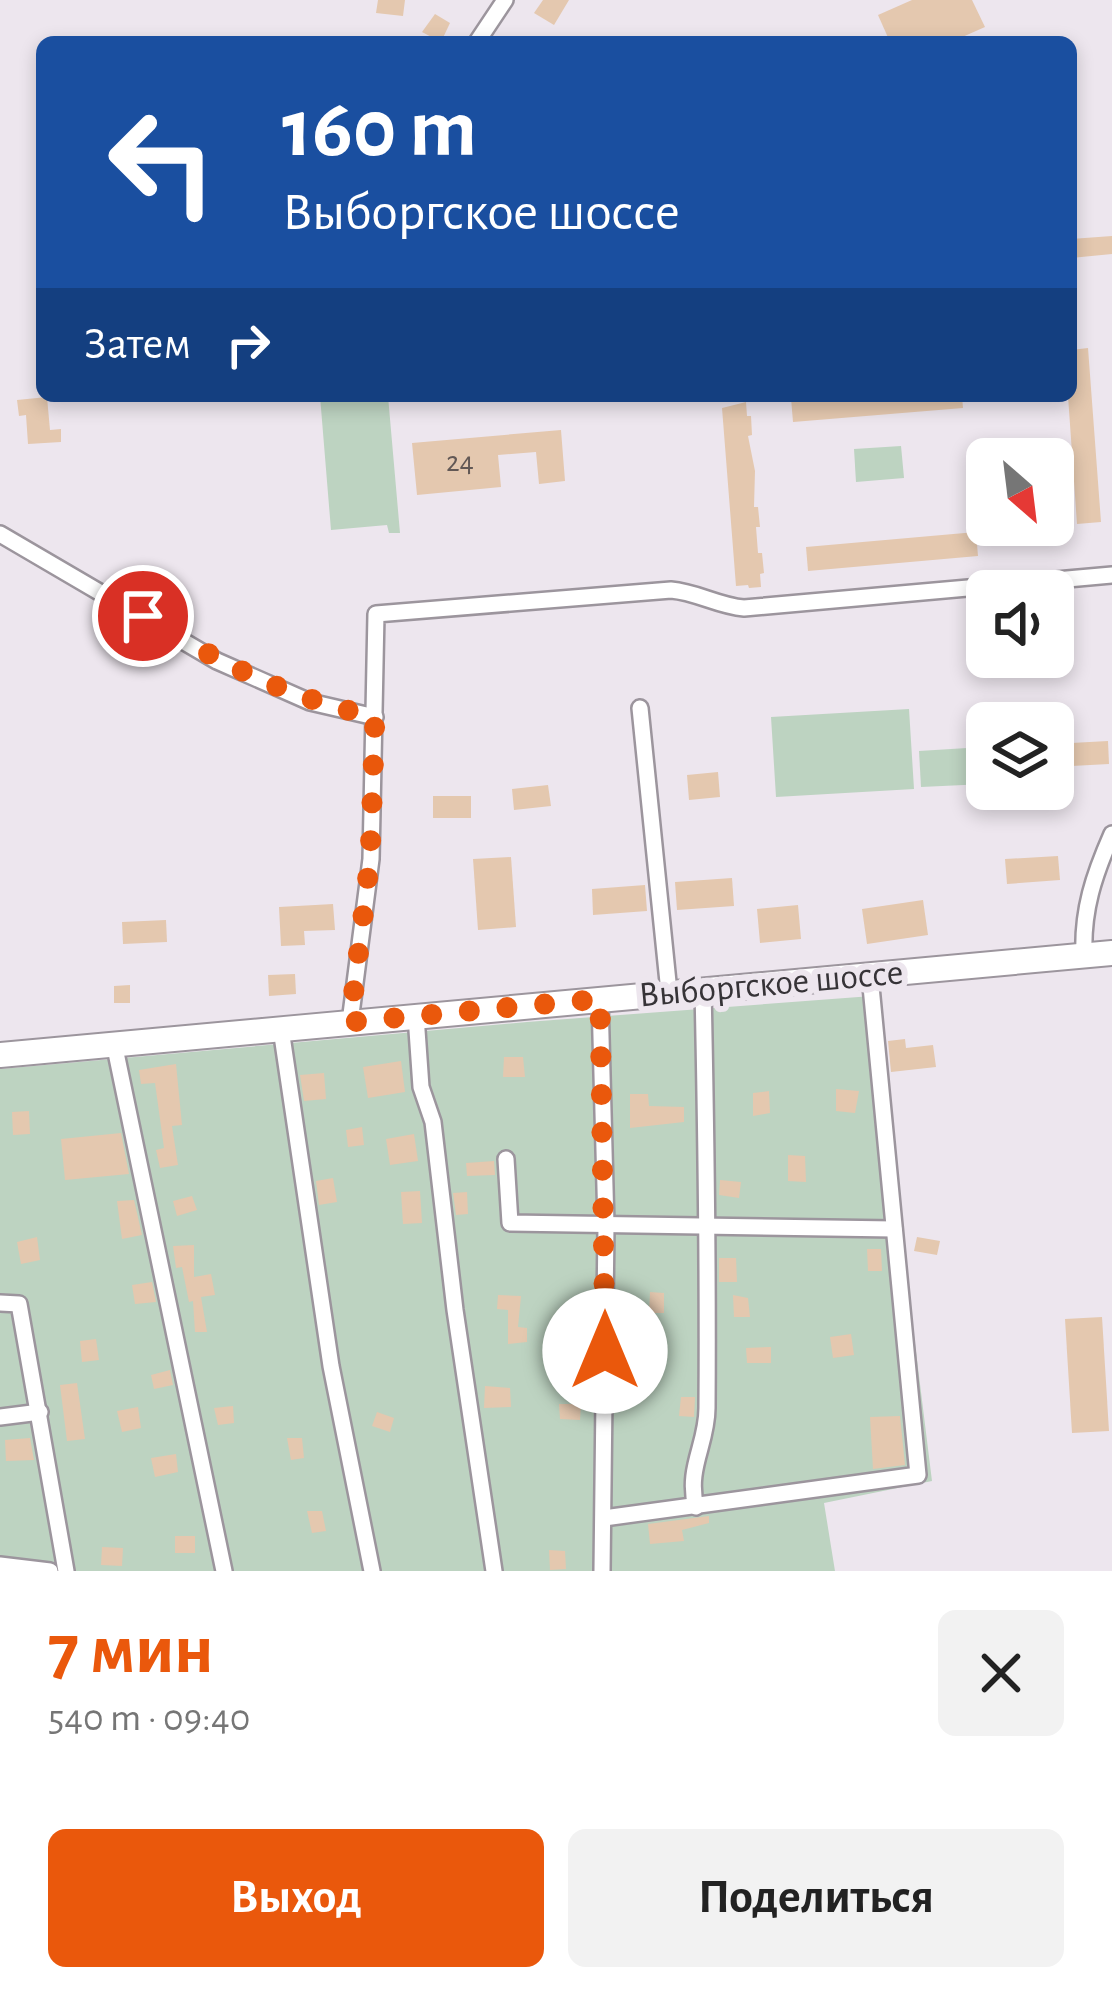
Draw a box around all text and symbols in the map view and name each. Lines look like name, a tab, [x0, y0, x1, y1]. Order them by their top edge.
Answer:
icon: left	[84, 84, 240, 240]
text: 160 m	[282, 88, 477, 172]
text: Выборгское шоссе	[282, 186, 680, 240]
icon: right	[215, 312, 281, 378]
text: Затем	[84, 322, 191, 367]
north arrow	[966, 438, 1074, 546]
map controls	[966, 438, 1074, 810]
house number: 24	[446, 447, 474, 477]
pin	[92, 565, 194, 667]
button: sound	[966, 570, 1074, 678]
icon: arrive	[110, 583, 176, 649]
button: layers	[966, 702, 1074, 810]
street label: Выборгское шоссе	[637, 955, 905, 1013]
position arrow	[542, 1288, 668, 1414]
button: close	[938, 1610, 1064, 1736]
text: 7 мин	[48, 1614, 214, 1686]
text: 540 m · 09:40	[48, 1699, 250, 1738]
button: Выход	[48, 1829, 544, 1967]
button: Поделиться	[568, 1829, 1064, 1967]

